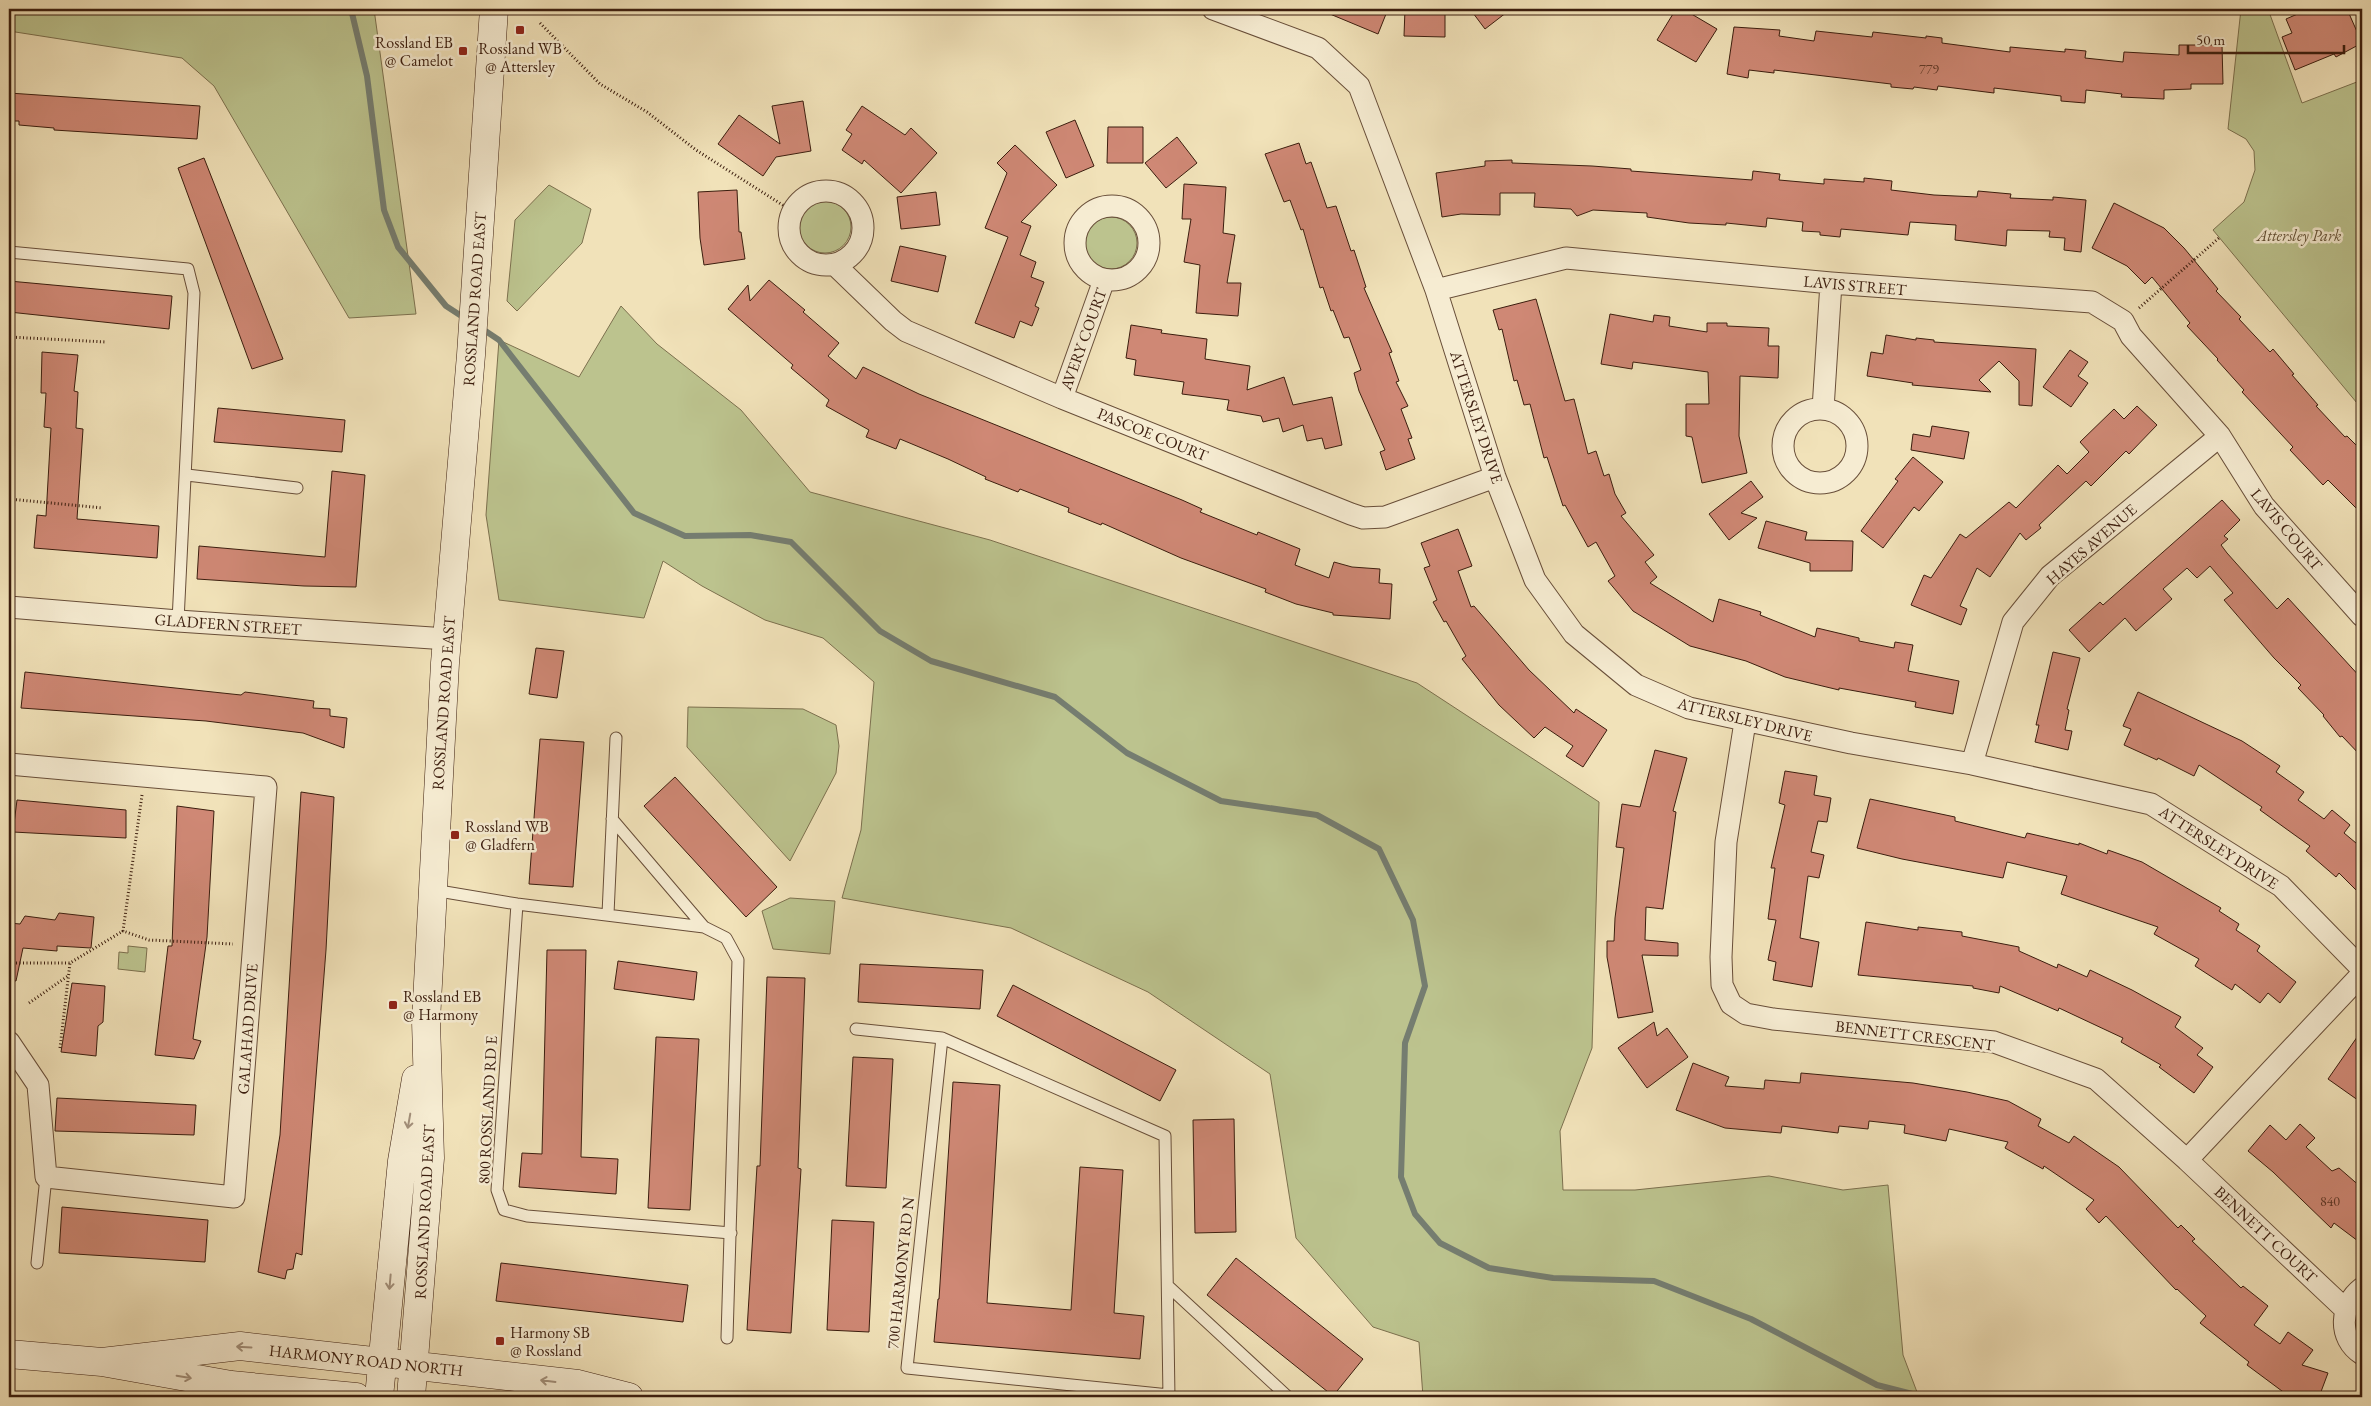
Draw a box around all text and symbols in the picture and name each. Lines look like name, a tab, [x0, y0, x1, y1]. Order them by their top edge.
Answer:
scale bar	[2188, 22, 2345, 54]
marker: Rossland WB @ Attersley	[514, 24, 526, 36]
text: 50 m	[2196, 30, 2225, 49]
place label: Rossland EB @ Camelot	[375, 32, 453, 71]
place label: Rossland WB @ Attersley	[478, 38, 562, 77]
marker: Rossland EB @ Camelot	[457, 45, 469, 57]
house number: 779	[1919, 60, 1939, 78]
street label: ROSSLAND ROAD EAST	[458, 211, 491, 387]
park label: Attersley Park	[2256, 225, 2342, 246]
street label: LAVIS STREET	[1803, 271, 1908, 300]
street label: AVERY COURT	[1055, 285, 1112, 394]
street label: ATTERSLEY DRIVE	[1445, 347, 1508, 486]
street label: PASCOE COURT	[1094, 403, 1212, 466]
street label: LAVIS COURT	[2246, 484, 2327, 575]
street label: HAYES AVENUE	[2041, 499, 2141, 590]
street label: GLADFERN STREET	[154, 609, 302, 640]
street label: ROSSLAND ROAD EAST	[427, 615, 460, 791]
street label: ATTERSLEY DRIVE	[1674, 692, 1815, 746]
street label: ATTERSLEY DRIVE	[2154, 800, 2282, 894]
place label: Rossland WB @ Gladfern	[465, 816, 549, 855]
marker: Rossland WB @ Gladfern	[449, 829, 461, 841]
street label: GALAHAD DRIVE	[232, 963, 263, 1095]
place label: Rossland EB @ Harmony	[403, 986, 481, 1025]
marker: Rossland EB @ Harmony	[387, 999, 399, 1011]
street label: BENNETT CRESCENT	[1834, 1015, 1996, 1056]
street label: 800 ROSSLAND RD E	[473, 1035, 502, 1185]
one-way arrow	[403, 1112, 413, 1128]
street label: ROSSLAND ROAD EAST	[409, 1124, 440, 1300]
street label: BENNETT COURT	[2210, 1181, 2322, 1288]
house number: 840	[2320, 1192, 2340, 1210]
street label: 700 HARMONY RD N	[882, 1196, 919, 1350]
one-way arrow	[385, 1274, 395, 1290]
place label: Harmony SB @ Rossland	[510, 1322, 590, 1361]
marker: Harmony SB @ Rossland	[494, 1335, 506, 1347]
street label: HARMONY ROAD NORTH	[268, 1340, 464, 1381]
one-way arrow	[236, 1342, 252, 1352]
one-way arrow	[176, 1373, 192, 1383]
one-way arrow	[540, 1376, 556, 1386]

